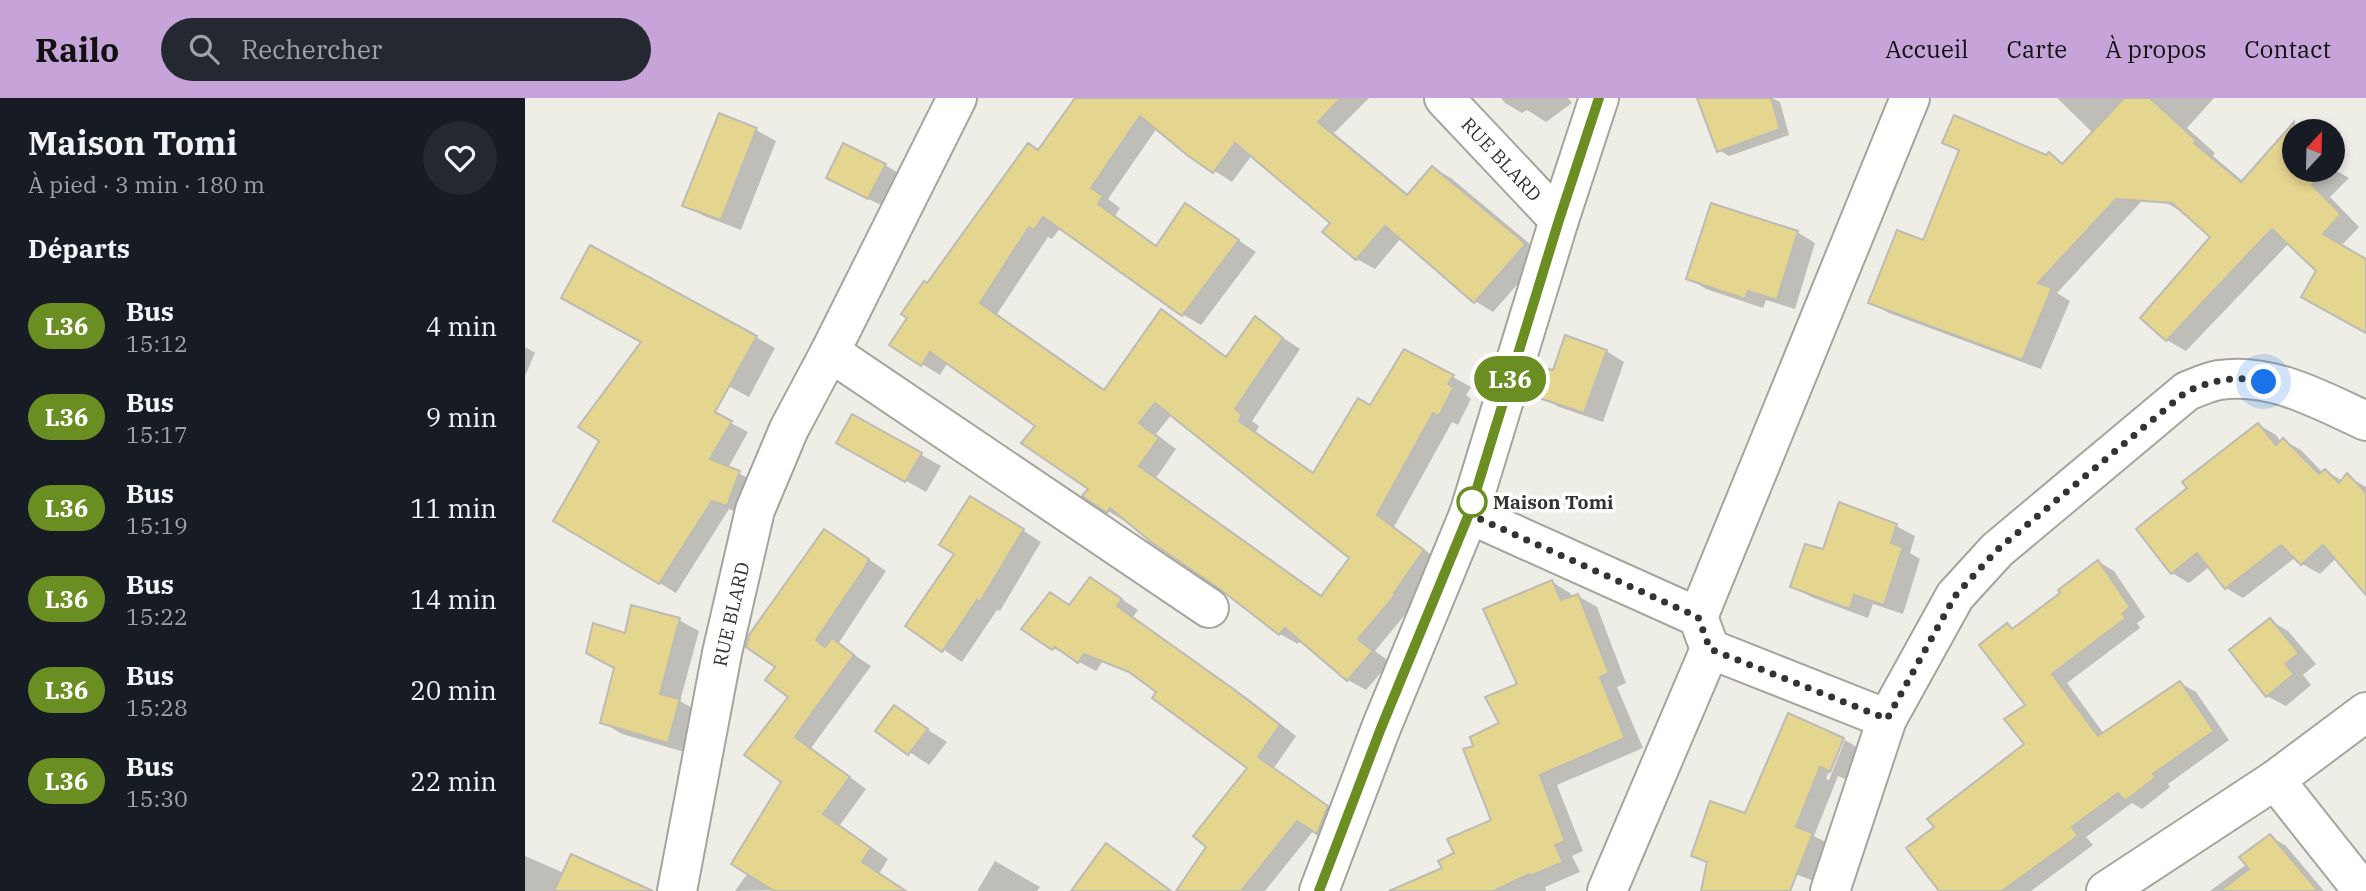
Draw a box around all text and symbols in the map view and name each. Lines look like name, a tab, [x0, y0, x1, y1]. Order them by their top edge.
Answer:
search box	[161, 18, 651, 81]
text: Railo	[35, 28, 119, 71]
icon: search	[185, 30, 223, 68]
text: Rechercher	[241, 32, 382, 66]
text: Accueil	[1885, 33, 1969, 65]
text: Carte	[2007, 33, 2067, 65]
text: À propos	[2105, 33, 2206, 65]
text: Contact	[2244, 33, 2331, 65]
street label: RUE BLARD	[1456, 112, 1547, 206]
north arrow	[2282, 119, 2345, 182]
map controls	[2282, 119, 2345, 182]
text: Maison Tomi	[28, 121, 237, 164]
button: heart	[423, 121, 497, 195]
text: À pied · 3 min · 180 m	[28, 169, 265, 199]
text: Départs	[28, 231, 130, 265]
text: Bus	[126, 294, 174, 328]
text: 4 min	[426, 309, 497, 343]
text: L36	[45, 310, 88, 342]
text: 15:12	[126, 328, 188, 358]
line badge: L36	[1470, 356, 1550, 402]
text: L36	[1488, 363, 1532, 395]
your location	[2246, 364, 2281, 399]
text: Bus	[126, 385, 174, 419]
text: 9 min	[426, 400, 497, 434]
text: L36	[45, 401, 88, 433]
text: 15:17	[126, 419, 188, 449]
text: Bus	[126, 476, 174, 510]
marker: Maison Tomi	[1457, 487, 1487, 517]
place label: Maison Tomi	[1493, 490, 1613, 514]
text: 11 min	[410, 491, 497, 525]
text: L36	[45, 492, 88, 524]
text: 15:19	[126, 510, 188, 540]
street label: RUE BLARD	[708, 560, 755, 669]
text: Bus	[126, 567, 174, 601]
text: 14 min	[410, 582, 497, 616]
text: L36	[45, 583, 88, 615]
text: 15:22	[126, 601, 188, 631]
text: Bus	[126, 658, 174, 692]
text: 20 min	[410, 673, 497, 707]
text: L36	[45, 674, 88, 706]
text: 15:28	[126, 692, 188, 722]
text: Bus	[126, 749, 174, 783]
text: 22 min	[410, 764, 497, 798]
text: L36	[45, 765, 88, 797]
text: 15:30	[126, 783, 188, 813]

